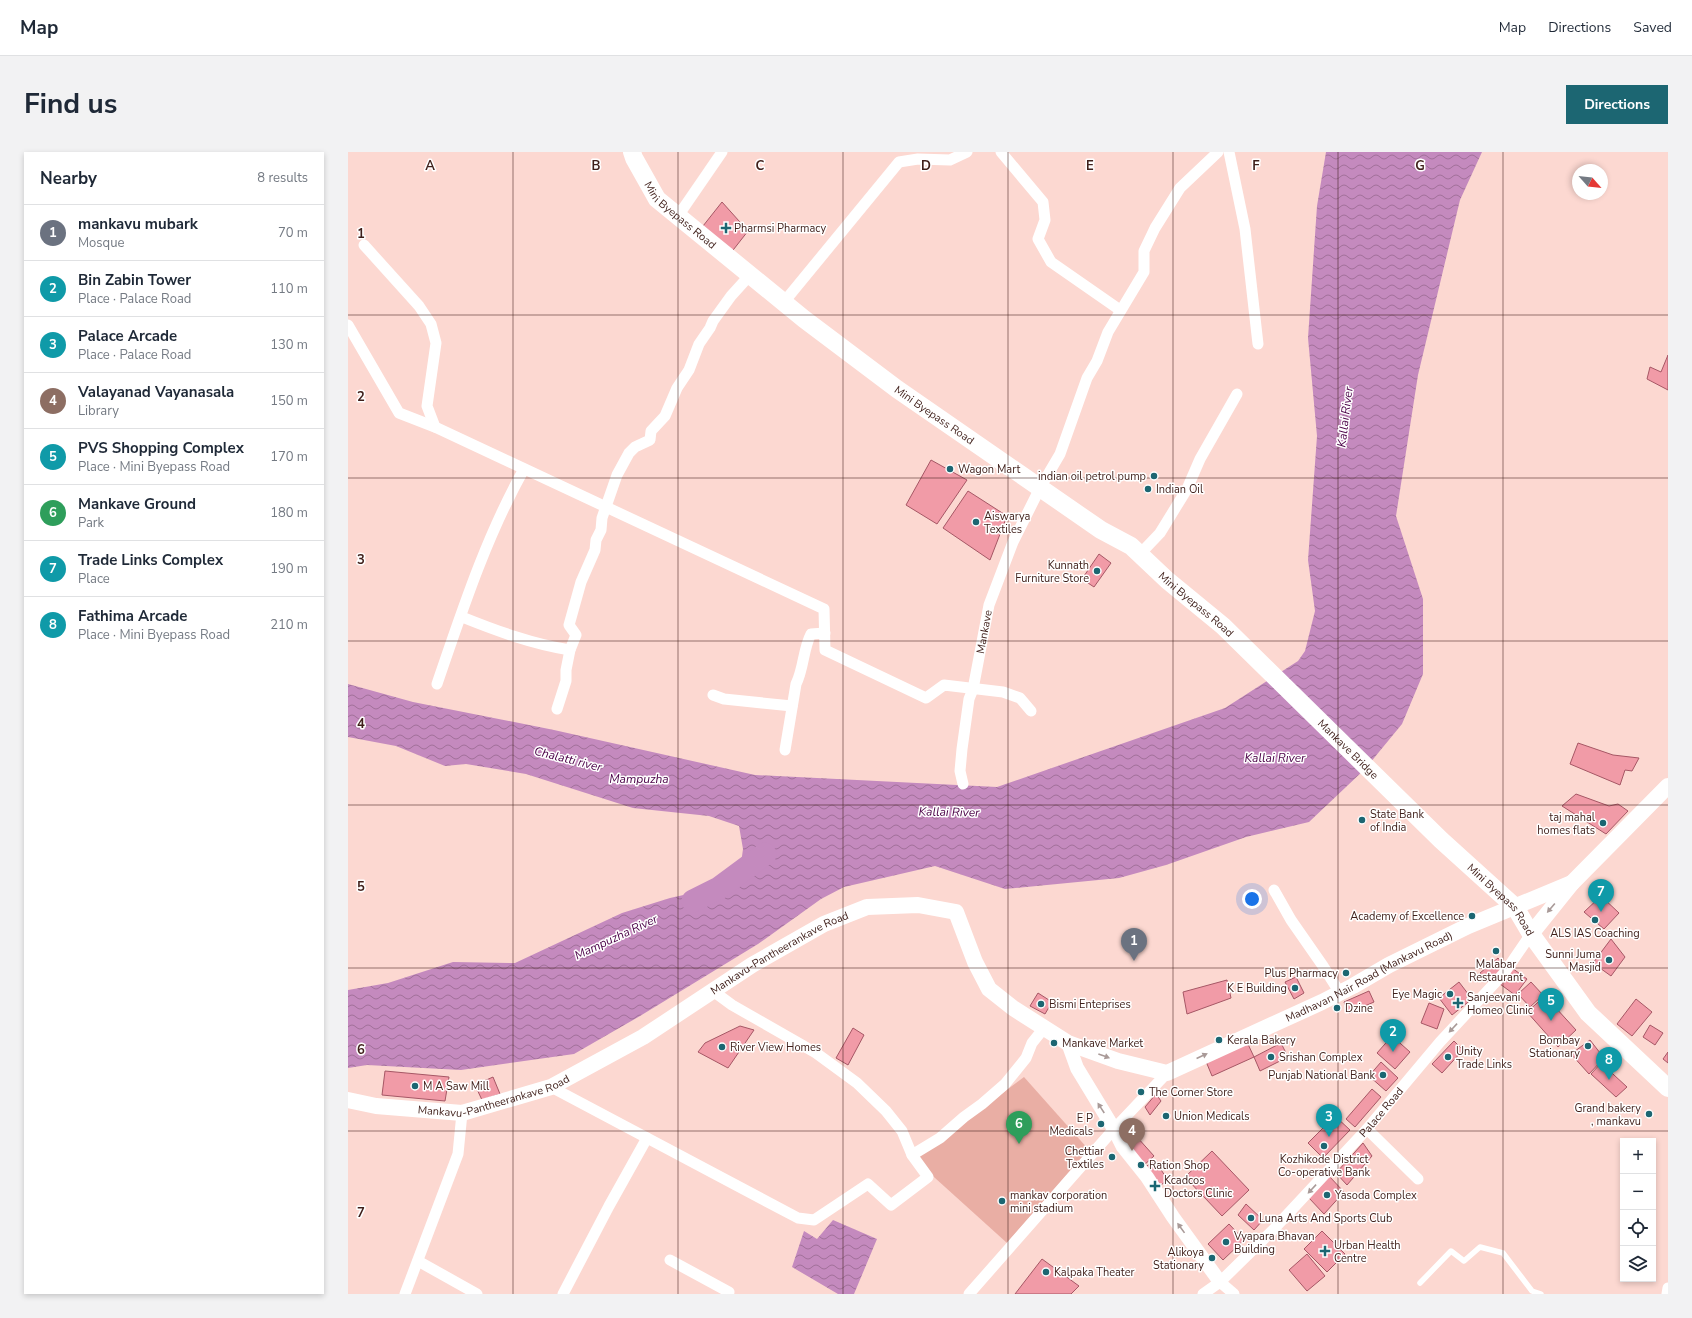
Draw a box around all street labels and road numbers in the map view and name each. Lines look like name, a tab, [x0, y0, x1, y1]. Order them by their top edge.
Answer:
street label: Mini Byepass Road	[641, 179, 720, 252]
street label: Mini Byepass Road	[892, 382, 977, 448]
street label: Mini Byepass Road	[1155, 568, 1237, 640]
street label: Mankave	[972, 608, 995, 655]
street label: Mankave Bridge	[1315, 716, 1382, 782]
street label: Mini Byepass Road	[1464, 860, 1538, 938]
street label: Mankavu-Pantheerankave Road	[707, 908, 851, 998]
street label: Madhavan Nair Road (Mankavu Road)	[1283, 927, 1455, 1025]
street label: Mankavu-Pantheerankave Road	[417, 1071, 572, 1120]
street label: Palace Road	[1356, 1084, 1406, 1140]

